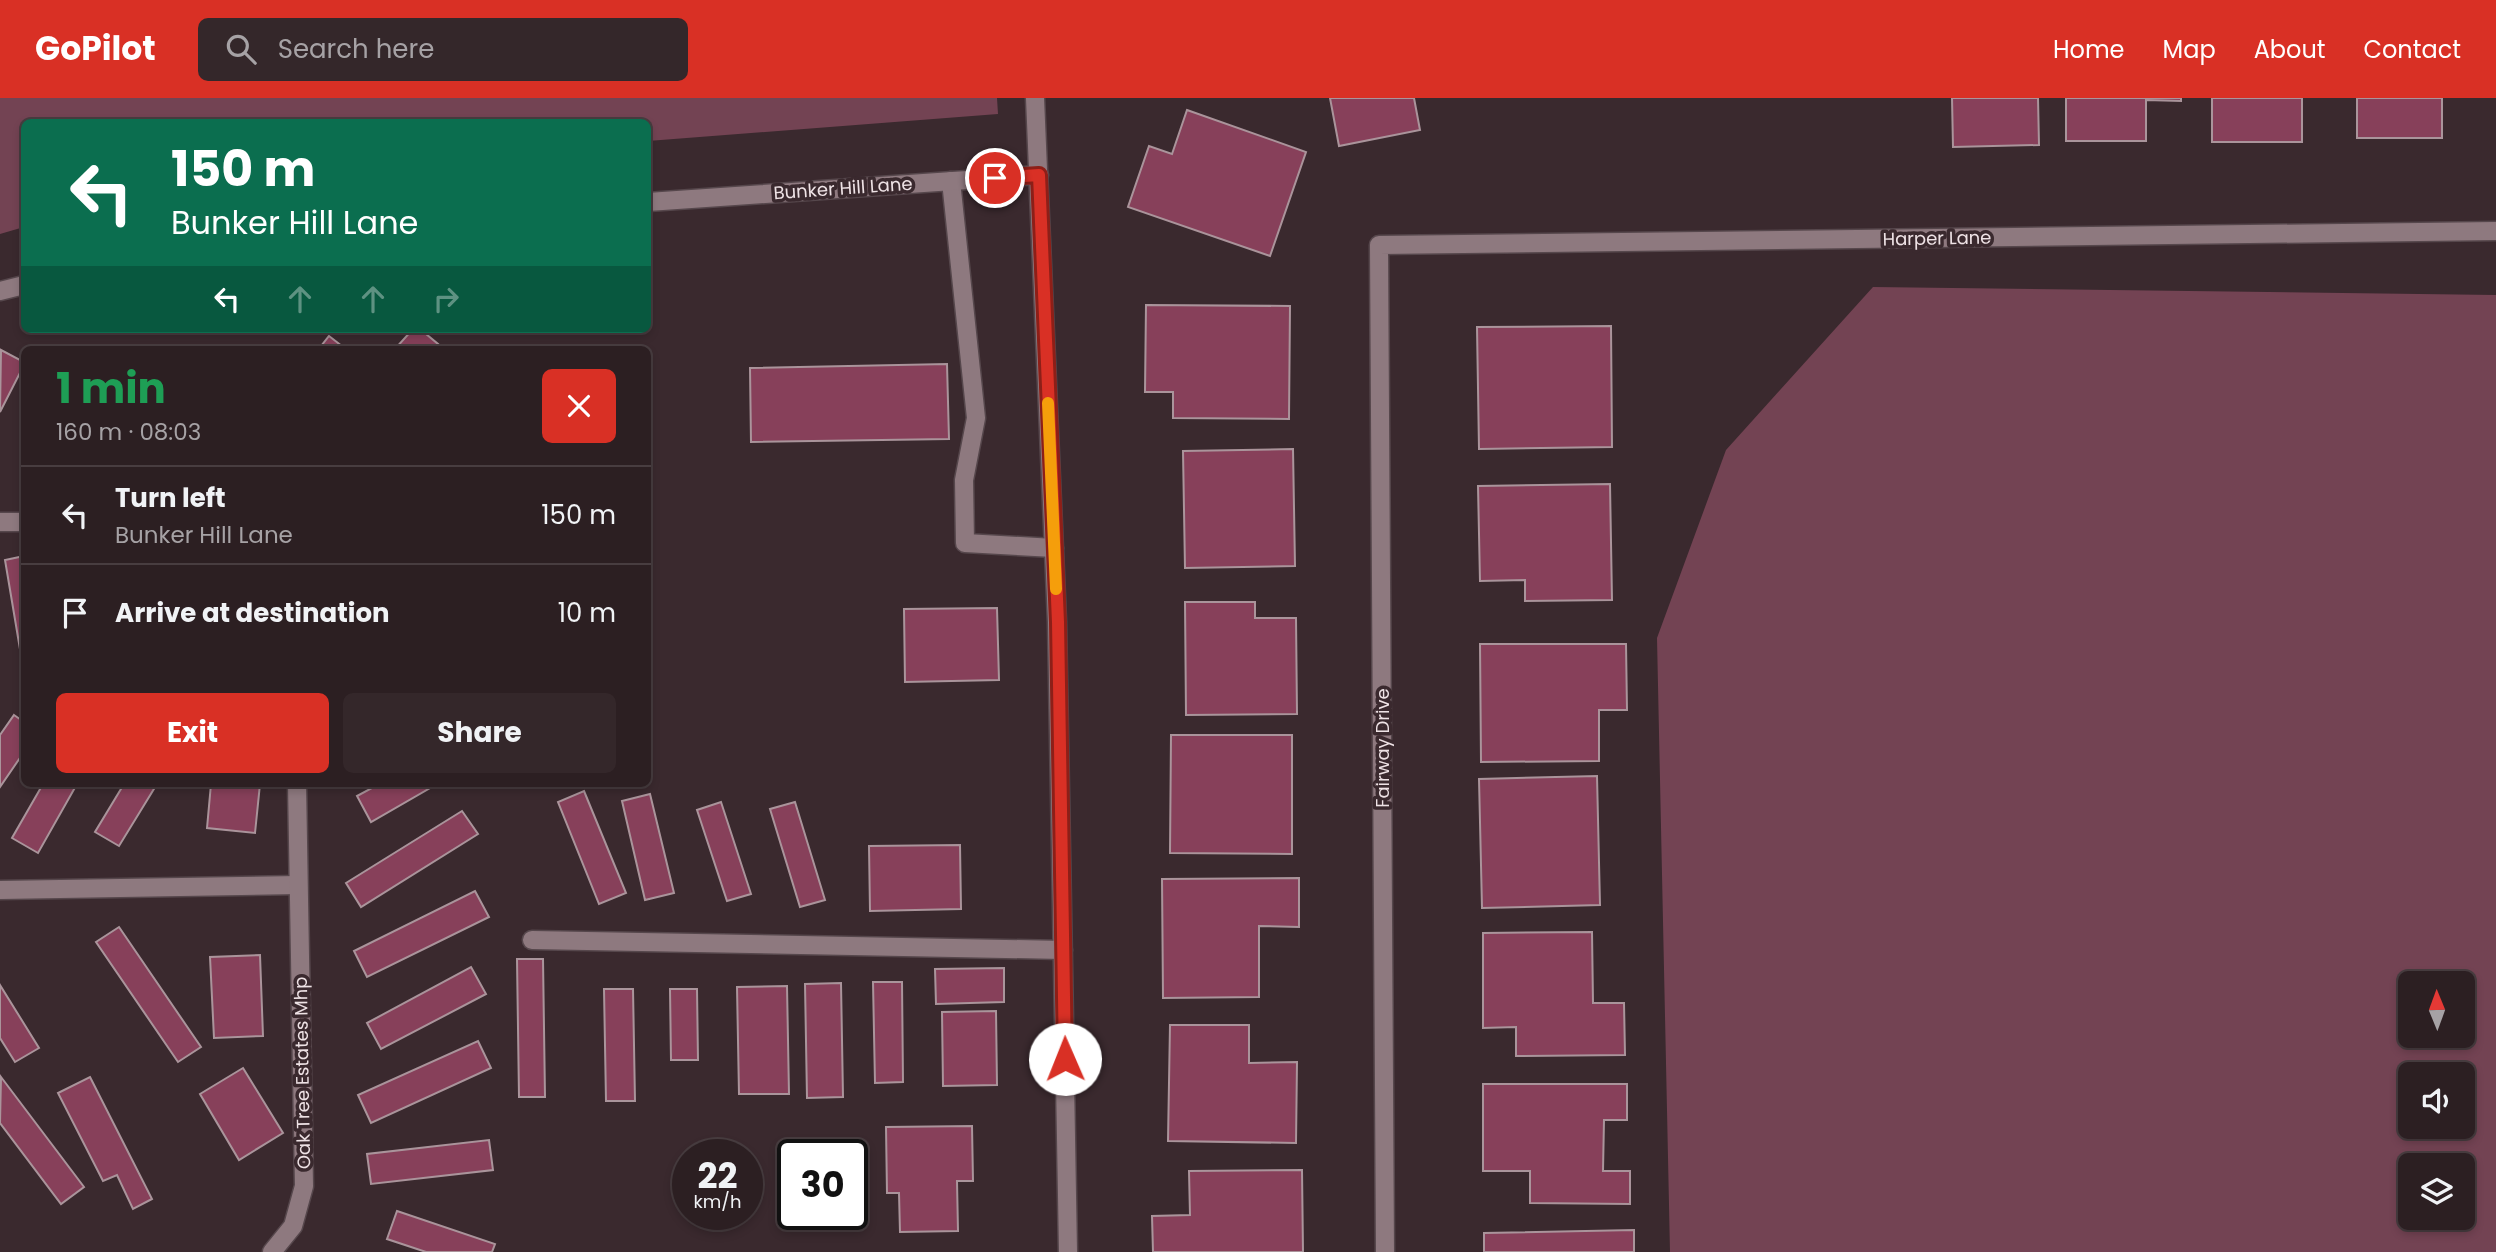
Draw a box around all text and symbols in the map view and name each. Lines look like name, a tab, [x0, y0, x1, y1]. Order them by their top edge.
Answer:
search box	[198, 18, 688, 81]
text: GoPilot	[35, 25, 156, 72]
icon: search	[222, 30, 260, 68]
text: Search here	[278, 31, 434, 67]
text: Home	[2053, 33, 2125, 66]
text: Map	[2163, 33, 2216, 66]
text: About	[2254, 33, 2325, 66]
text: Contact	[2363, 33, 2461, 66]
text: 150 m	[171, 135, 316, 203]
icon: left	[56, 147, 147, 238]
pin	[965, 148, 1025, 208]
icon: arrive	[976, 159, 1014, 197]
street label: Bunker Hill Lane	[773, 171, 913, 205]
text: Bunker Hill Lane	[171, 200, 418, 245]
street label: Harper Lane	[1882, 225, 1992, 251]
icon: left	[208, 280, 246, 318]
icon: ahead	[281, 280, 319, 318]
icon: ahead	[354, 280, 392, 318]
icon: right	[427, 280, 465, 318]
text: 1 min	[56, 359, 166, 418]
button: close	[542, 369, 616, 443]
text: 160 m · 08:03	[56, 416, 201, 448]
text: Turn left	[115, 480, 226, 516]
icon: left	[56, 496, 94, 534]
text: 150 m	[541, 497, 616, 533]
text: Bunker Hill Lane	[115, 519, 293, 551]
icon: arrive	[56, 594, 94, 632]
text: Arrive at destination	[115, 595, 390, 631]
text: 10 m	[558, 595, 616, 631]
street label: Fairway Drive	[1370, 688, 1395, 808]
button: Exit	[56, 693, 329, 773]
button: Share	[343, 693, 616, 773]
north arrow	[2398, 971, 2474, 1048]
map controls	[2398, 971, 2475, 1230]
street label: Oak Tree Estates Mhp	[288, 977, 316, 1169]
position arrow	[1028, 1022, 1102, 1096]
button: sound	[2398, 1062, 2475, 1139]
speed limit sign: 30	[777, 1139, 868, 1230]
text: 22	[698, 1151, 737, 1200]
button: layers	[2398, 1153, 2475, 1230]
text: km/h	[694, 1189, 741, 1214]

